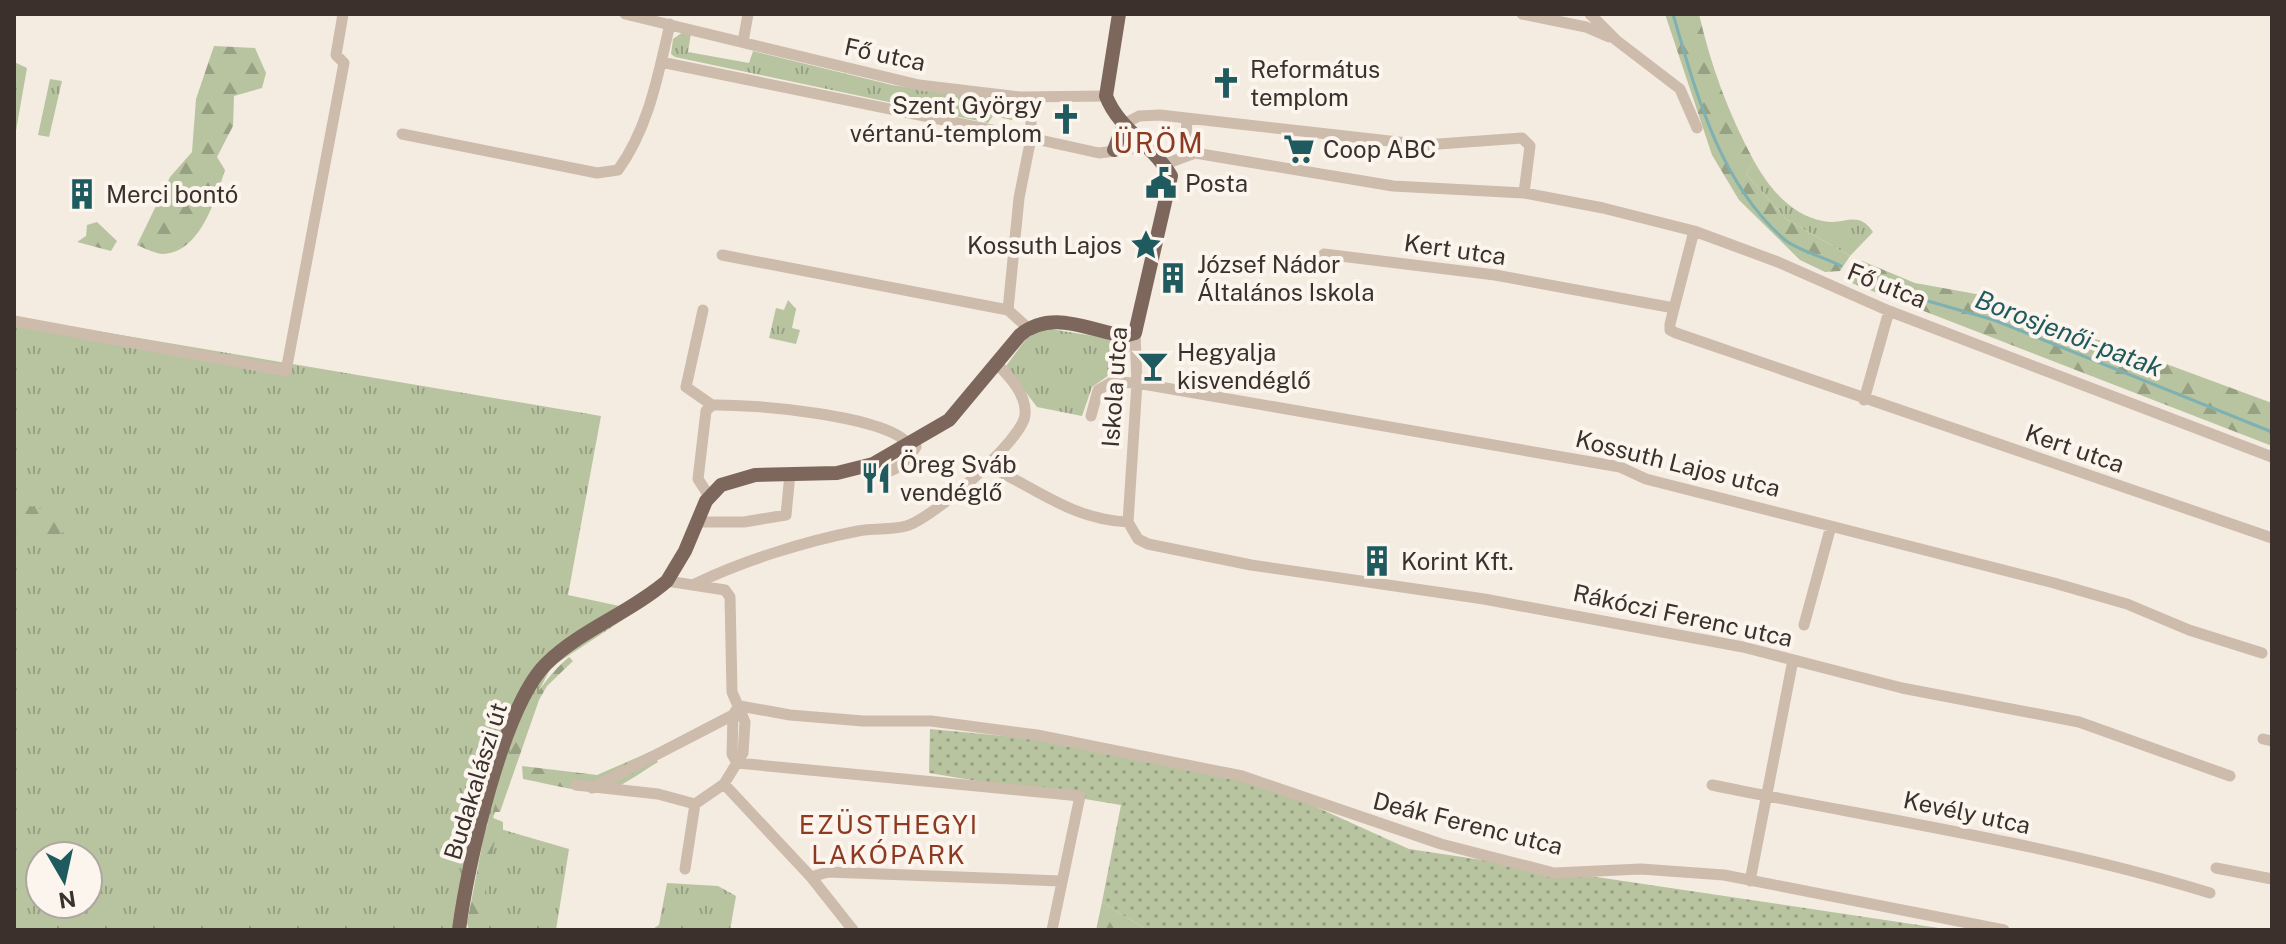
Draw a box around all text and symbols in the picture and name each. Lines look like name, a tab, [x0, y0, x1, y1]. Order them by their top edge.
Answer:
street label: Fő utca	[842, 32, 928, 76]
place label: Református templom	[1250, 55, 1380, 111]
church icon: Református templom	[1209, 66, 1243, 100]
place label: Szent György vértanú-templom	[850, 91, 1042, 147]
church icon: Szent György vértanú-templom	[1049, 102, 1083, 136]
district label: ÜRÖM	[1113, 126, 1205, 159]
supermarket icon: Coop ABC	[1282, 132, 1316, 166]
place label: Coop ABC	[1323, 135, 1436, 163]
public building icon: Posta	[1144, 166, 1178, 200]
place label: Posta	[1185, 169, 1248, 197]
building icon: Merci bontó	[65, 177, 99, 211]
place label: Merci bontó	[106, 180, 238, 208]
place icon: Kossuth Lajos	[1129, 228, 1163, 262]
street label: Kert utca	[1402, 228, 1508, 270]
place label: Kossuth Lajos	[967, 231, 1122, 259]
place label: József Nádor Általános Iskola	[1197, 250, 1374, 306]
street label: Fő utca	[1844, 257, 1930, 313]
building icon: József Nádor Általános Iskola	[1156, 261, 1190, 295]
water label: Borosjenői-patak	[1971, 283, 2167, 383]
street label: Iskola utca	[1096, 326, 1132, 448]
place label: Hegyalja kisvendéglő	[1177, 338, 1311, 394]
bar icon: Hegyalja kisvendéglő	[1136, 349, 1170, 383]
street label: Kert utca	[2022, 418, 2128, 478]
street label: Kossuth Lajos utca	[1573, 424, 1783, 502]
place label: Öreg Sváb vendéglő	[900, 449, 1017, 506]
restaurant icon: Öreg Sváb vendéglő	[859, 461, 893, 495]
building icon: Korint Kft.	[1360, 544, 1394, 578]
place label: Korint Kft.	[1401, 547, 1514, 575]
street label: Rákóczi Ferenc utca	[1571, 578, 1795, 652]
street label: Budakalászi út	[438, 699, 512, 863]
street label: Kevély utca	[1901, 785, 2033, 839]
street label: Deák Ferenc utca	[1370, 786, 1566, 860]
district label: EZÜSTHEGYI LAKÓPARK	[799, 809, 979, 870]
north arrow	[24, 840, 104, 920]
text: N	[57, 886, 78, 914]

